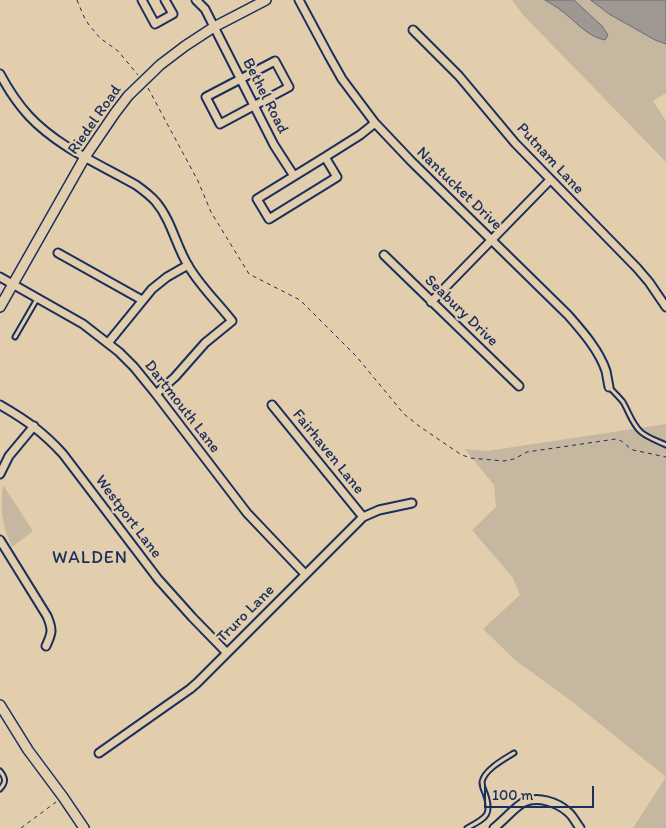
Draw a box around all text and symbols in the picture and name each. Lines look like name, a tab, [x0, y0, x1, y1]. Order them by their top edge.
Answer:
street label: Bethel Road	[238, 55, 292, 137]
street label: Riedel Road	[64, 82, 126, 158]
street label: Putnam Lane	[512, 119, 588, 199]
street label: Nantucket Drive	[412, 143, 506, 235]
street label: Seabury Drive	[420, 271, 502, 351]
street label: Dartmouth Lane	[140, 357, 224, 457]
street label: Fairhaven Lane	[288, 406, 368, 498]
street label: Westport Lane	[90, 472, 166, 562]
district label: WALDEN	[51, 547, 129, 569]
street label: Truro Lane	[213, 581, 279, 647]
scale bar	[486, 776, 596, 808]
text: 100 m	[492, 786, 533, 804]

